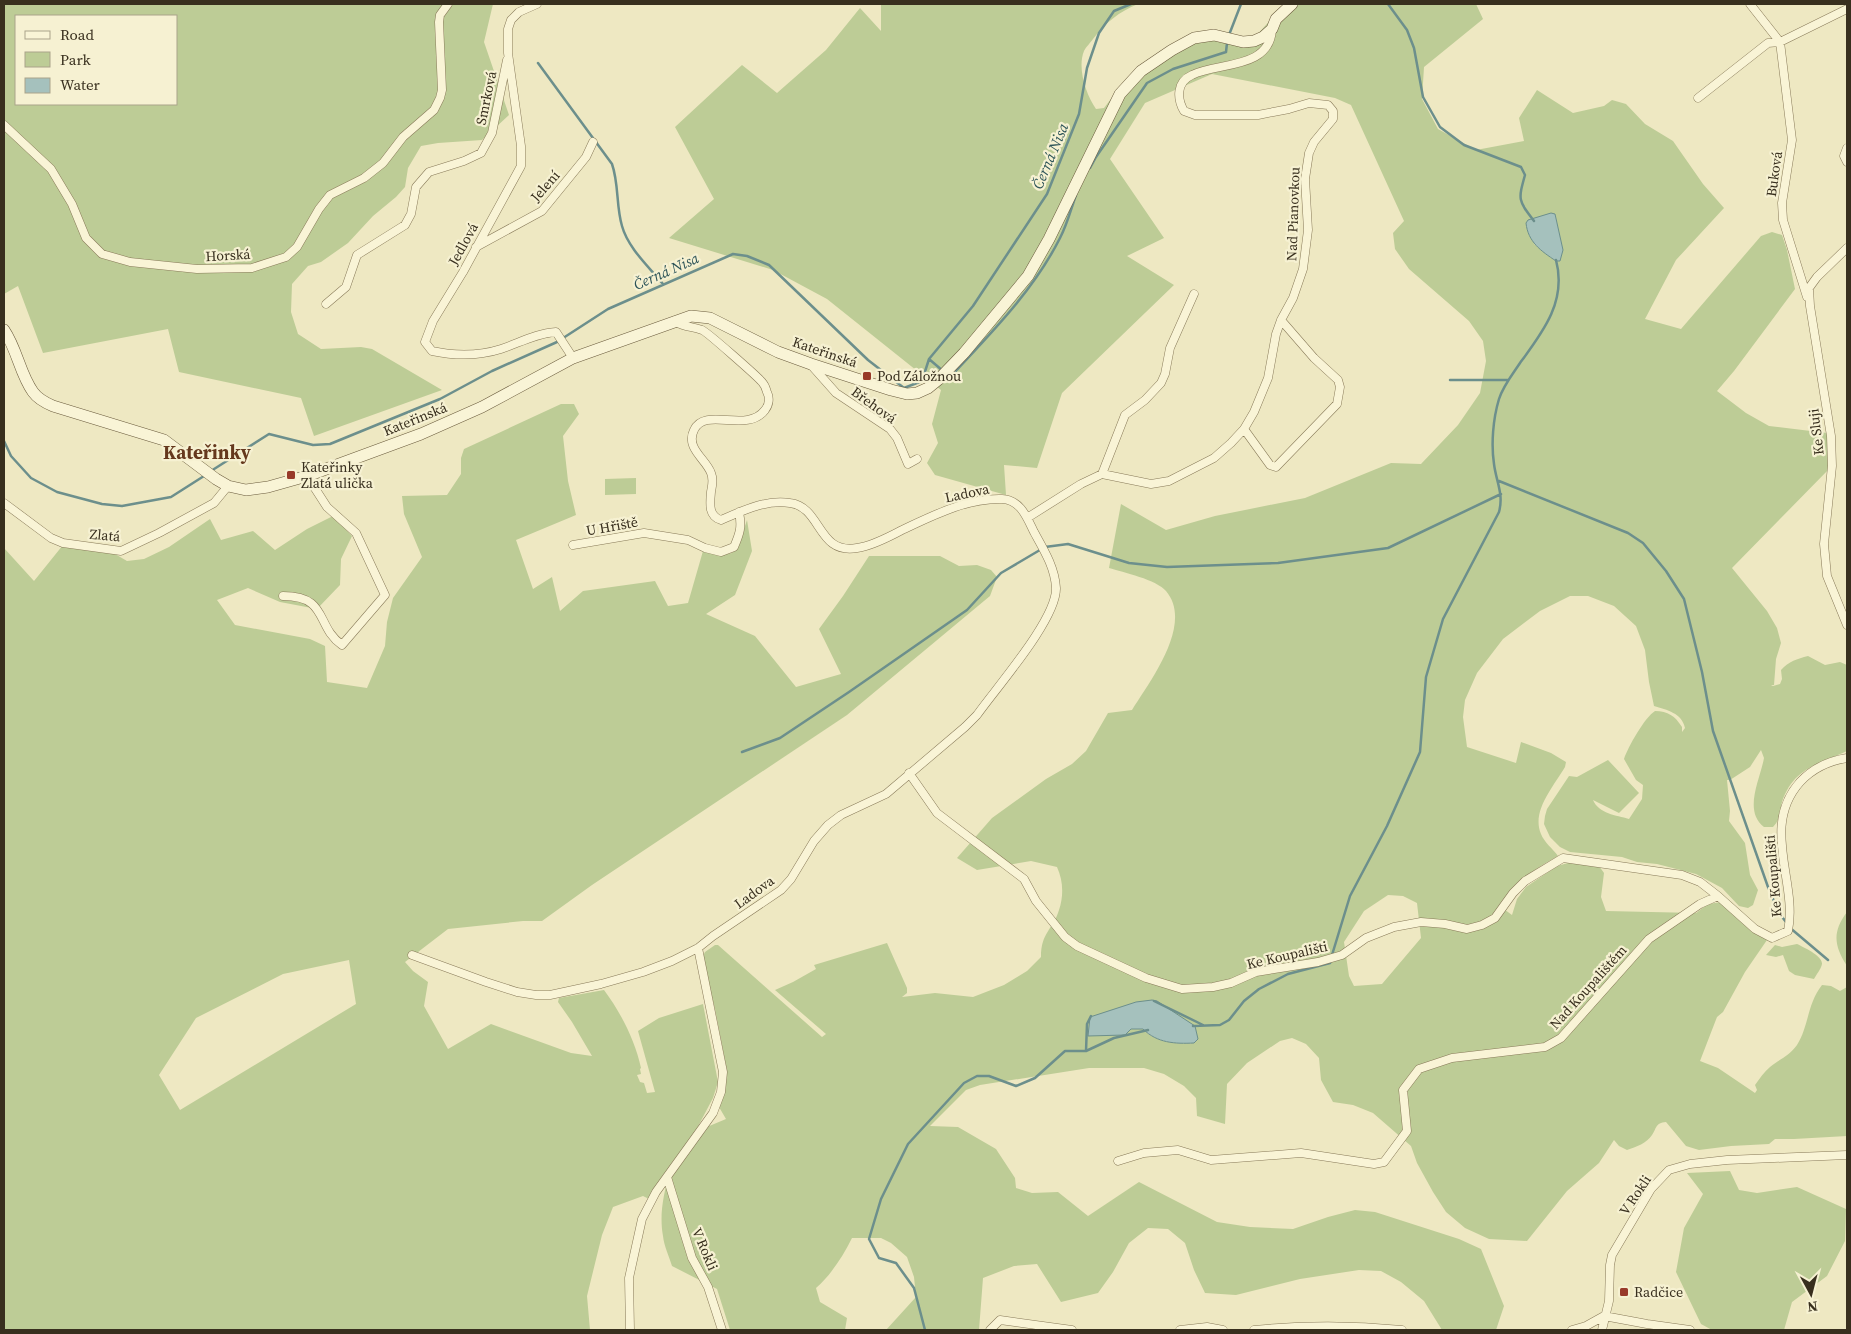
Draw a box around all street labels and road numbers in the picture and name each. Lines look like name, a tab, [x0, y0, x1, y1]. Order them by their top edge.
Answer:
street label: Smrková	[471, 68, 502, 127]
street label: Buková	[1761, 149, 1787, 198]
street label: Jelení	[525, 166, 564, 207]
street label: Nad Pianovkou	[1281, 167, 1305, 261]
street label: Jedlová	[443, 218, 483, 270]
street label: Horská	[205, 244, 252, 266]
street label: Kateřinská	[790, 332, 861, 373]
street label: Břehová	[847, 382, 901, 429]
street label: Kateřinská	[380, 397, 451, 441]
street label: Ke Sluji	[1803, 408, 1829, 456]
street label: Ladova	[943, 478, 992, 507]
street label: U Hřiště	[584, 512, 640, 540]
street label: Zlatá	[89, 524, 122, 546]
street label: Ke Koupališti	[1759, 834, 1787, 918]
street label: Ladova	[730, 870, 779, 913]
street label: Ke Koupališti	[1245, 936, 1329, 974]
street label: Nad Koupalištěm	[1545, 940, 1632, 1033]
street label: V Rokli	[1614, 1171, 1656, 1219]
street label: V Rokli	[687, 1225, 723, 1273]

